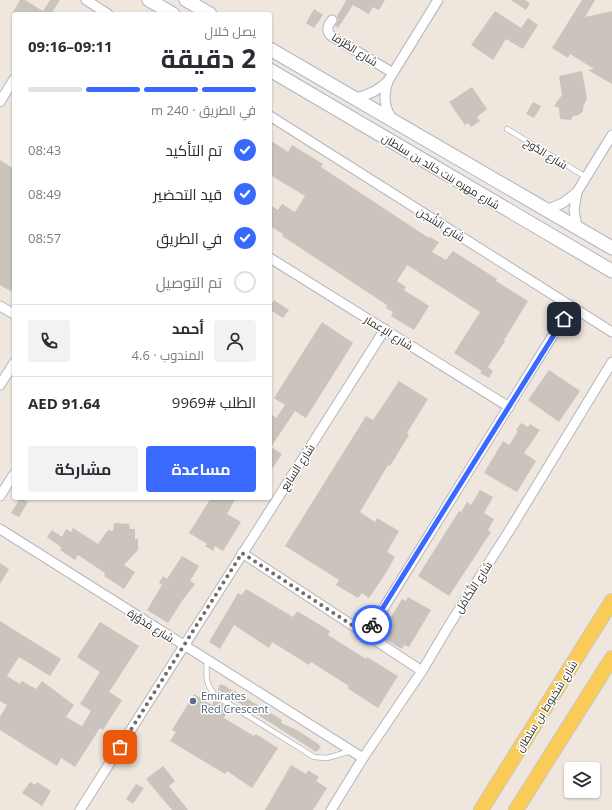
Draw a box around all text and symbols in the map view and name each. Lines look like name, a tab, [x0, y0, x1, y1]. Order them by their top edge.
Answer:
text: يصل خلال	[204, 22, 256, 40]
street label: شارع الطَّرْفا	[329, 29, 381, 70]
text: 09:11–09:16	[28, 36, 113, 56]
text: 2 دقيقة	[161, 40, 256, 76]
text: في الطريق · 240 m	[151, 101, 256, 119]
street label: شارع مهره بنت خالد بن سلطان	[379, 130, 503, 213]
street label: شارع الدُّوح	[521, 134, 571, 173]
icon: check	[234, 139, 256, 161]
text: تم التأكيد	[165, 140, 222, 160]
text: 08:43	[28, 141, 61, 159]
icon: check	[234, 183, 256, 205]
text: قيد التحضير	[153, 184, 222, 204]
text: 08:49	[28, 185, 61, 203]
street label: شارع الشَّجَن	[414, 203, 468, 245]
icon: check	[234, 227, 256, 249]
text: في الطريق	[156, 228, 222, 248]
text: 08:57	[28, 229, 61, 247]
text: تم التوصيل	[156, 272, 222, 292]
pin	[547, 302, 581, 336]
icon: home	[553, 308, 575, 330]
street label: شارع الإعمار	[361, 311, 416, 354]
text: أحمد	[172, 318, 204, 338]
button: phone	[28, 320, 70, 362]
button: person	[214, 320, 256, 362]
text: المندوب · 4.6	[132, 346, 204, 364]
text: الطلب #9969	[172, 392, 256, 412]
text: AED 91.64	[28, 393, 100, 413]
street label: شارع السابع	[276, 441, 318, 494]
button: مشاركة	[28, 446, 138, 492]
button: مساعدة	[146, 446, 256, 492]
street label: شارع التَّكَامُل	[451, 558, 496, 616]
street label: شارع مْدَوَّرَة	[124, 605, 177, 646]
courier	[352, 605, 392, 645]
icon: bike	[361, 614, 383, 636]
street label: شارع شخبوط بن سلطان	[512, 657, 581, 755]
place label: Emirates Red Crescent	[201, 688, 269, 716]
marker: Emirates Red Crescent	[188, 696, 198, 706]
pin	[103, 730, 137, 764]
icon: bag	[109, 736, 131, 758]
map controls	[564, 762, 600, 798]
button: layers	[564, 762, 600, 798]

